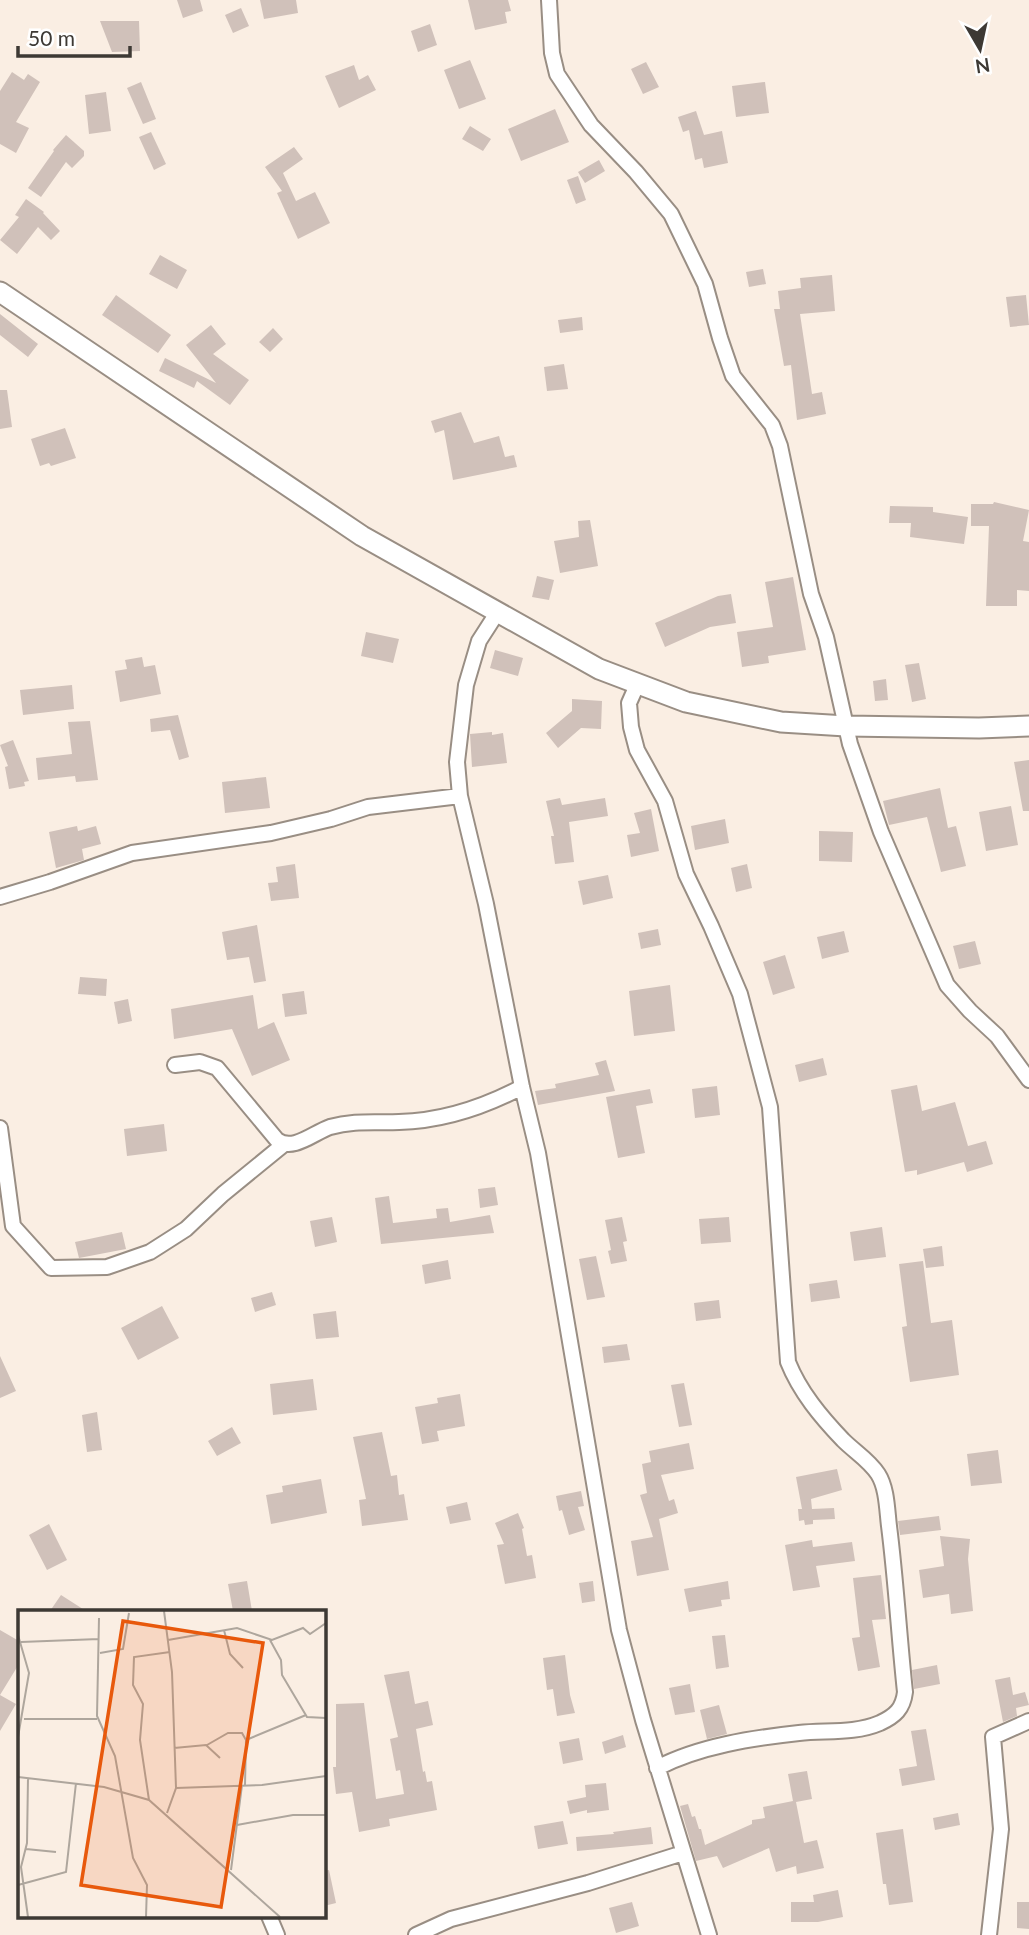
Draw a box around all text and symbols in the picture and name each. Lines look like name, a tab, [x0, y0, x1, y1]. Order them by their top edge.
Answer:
scale bar	[18, 14, 130, 58]
north arrow	[945, 14, 1015, 84]
text: 50 m	[28, 25, 75, 50]
text: N	[974, 54, 992, 79]
inset map	[18, 1610, 326, 1918]

